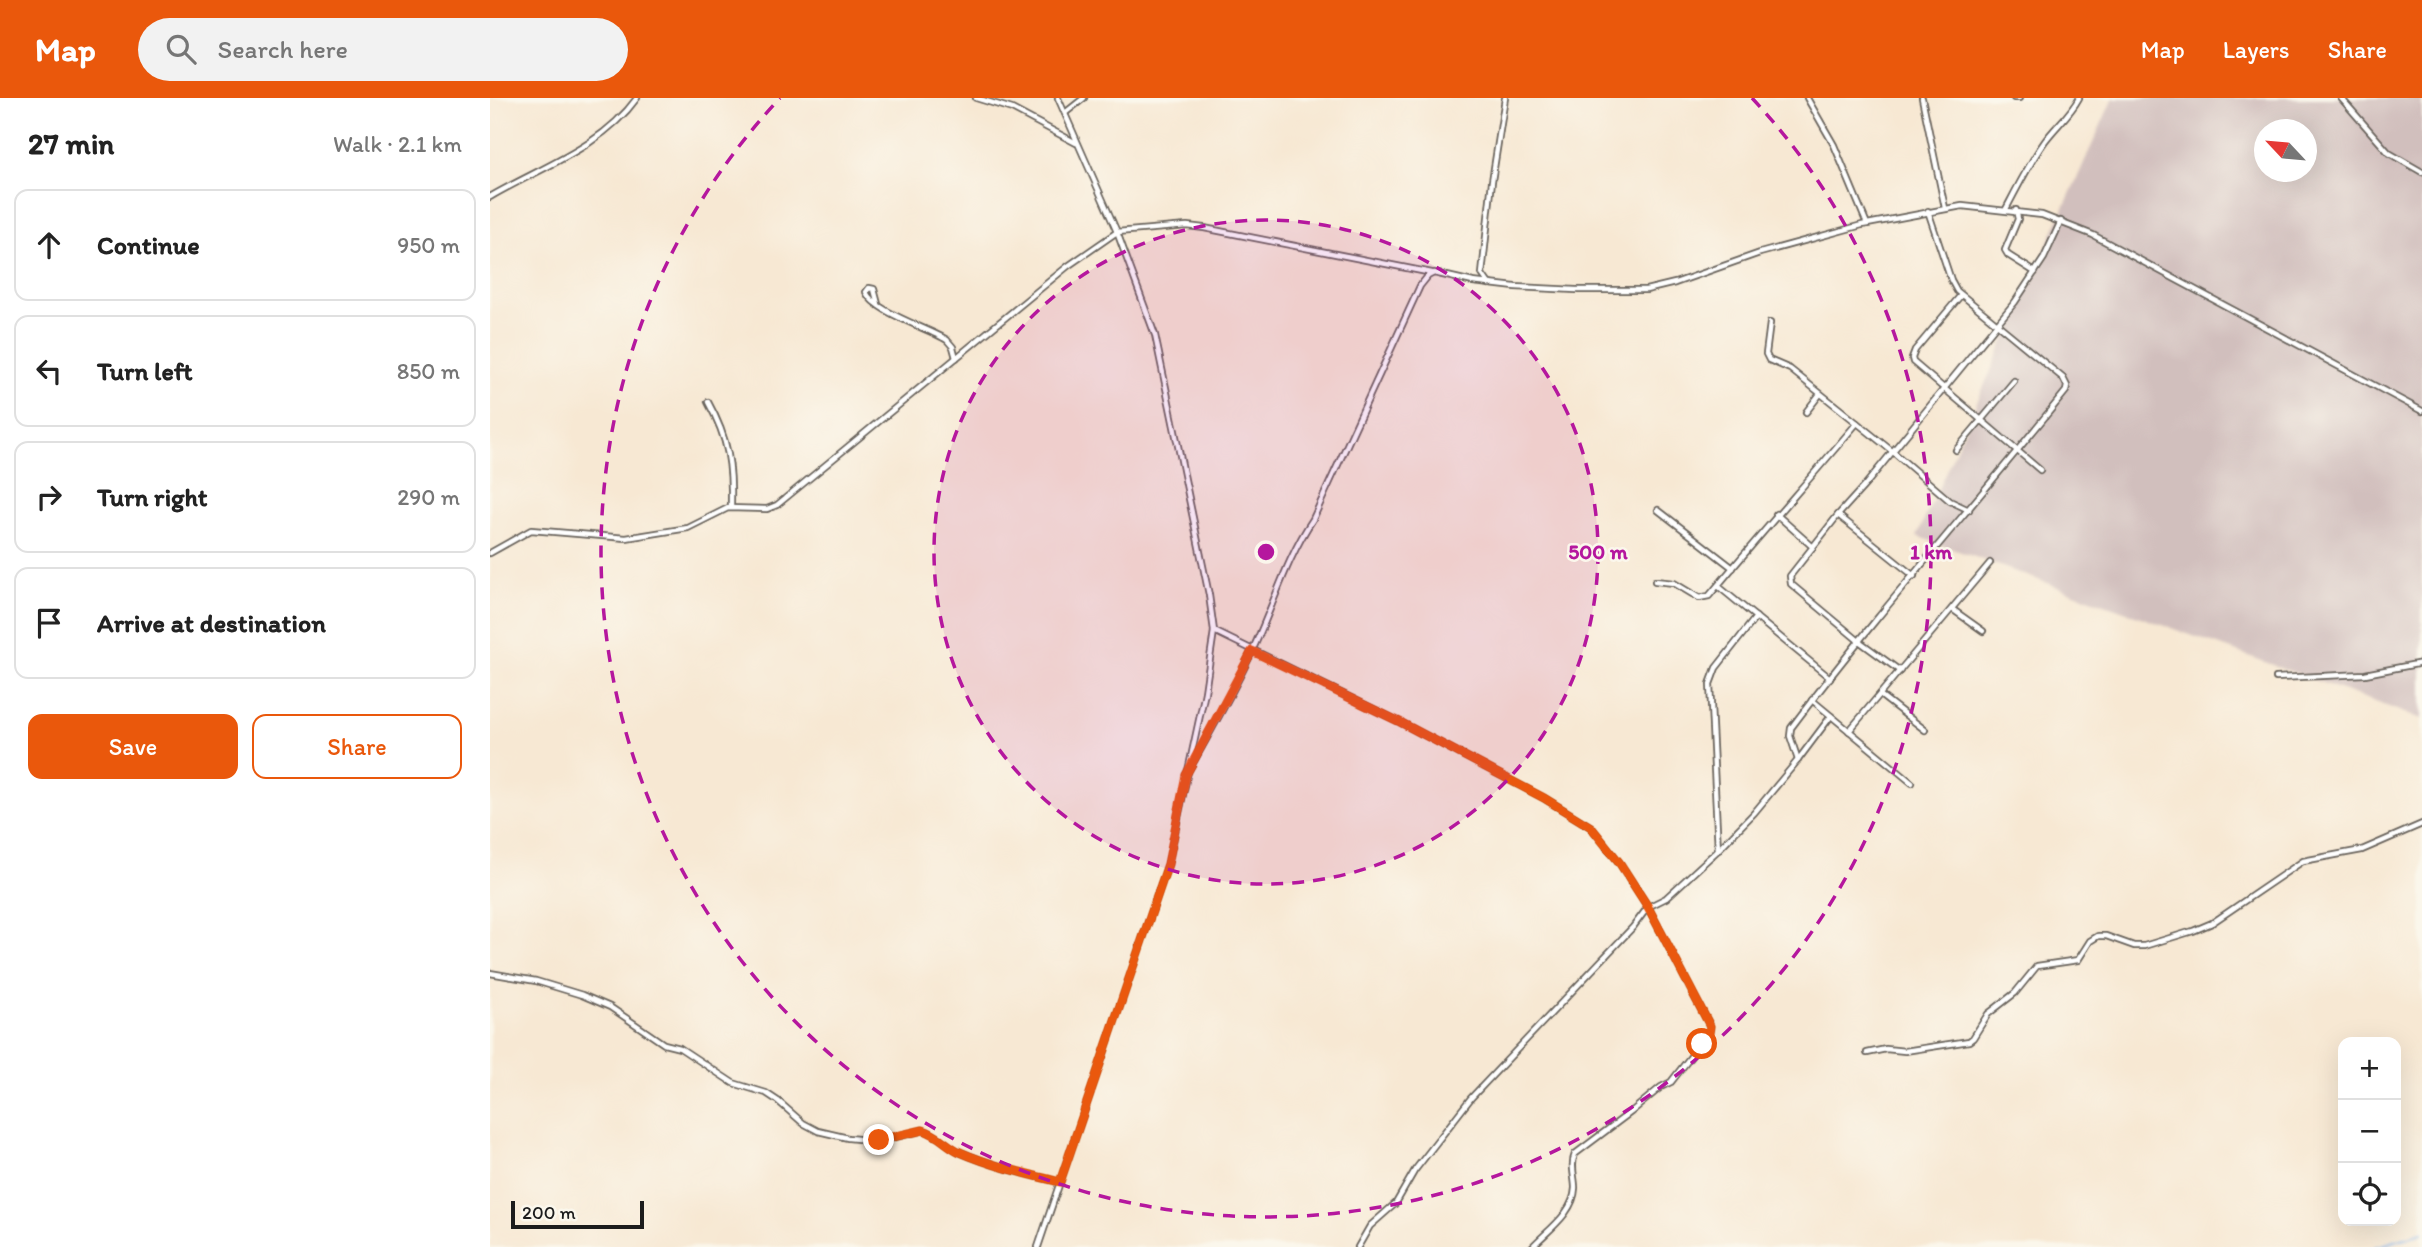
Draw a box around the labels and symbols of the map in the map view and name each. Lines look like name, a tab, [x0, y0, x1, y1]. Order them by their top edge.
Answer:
north arrow	[2254, 119, 2317, 182]
text: 500 m	[1568, 539, 1628, 564]
text: 1 km	[1910, 539, 1953, 564]
centre of rings	[1254, 540, 1278, 564]
route start	[1686, 1028, 1717, 1059]
route end	[863, 1124, 894, 1155]
scale bar	[511, 1198, 644, 1230]

